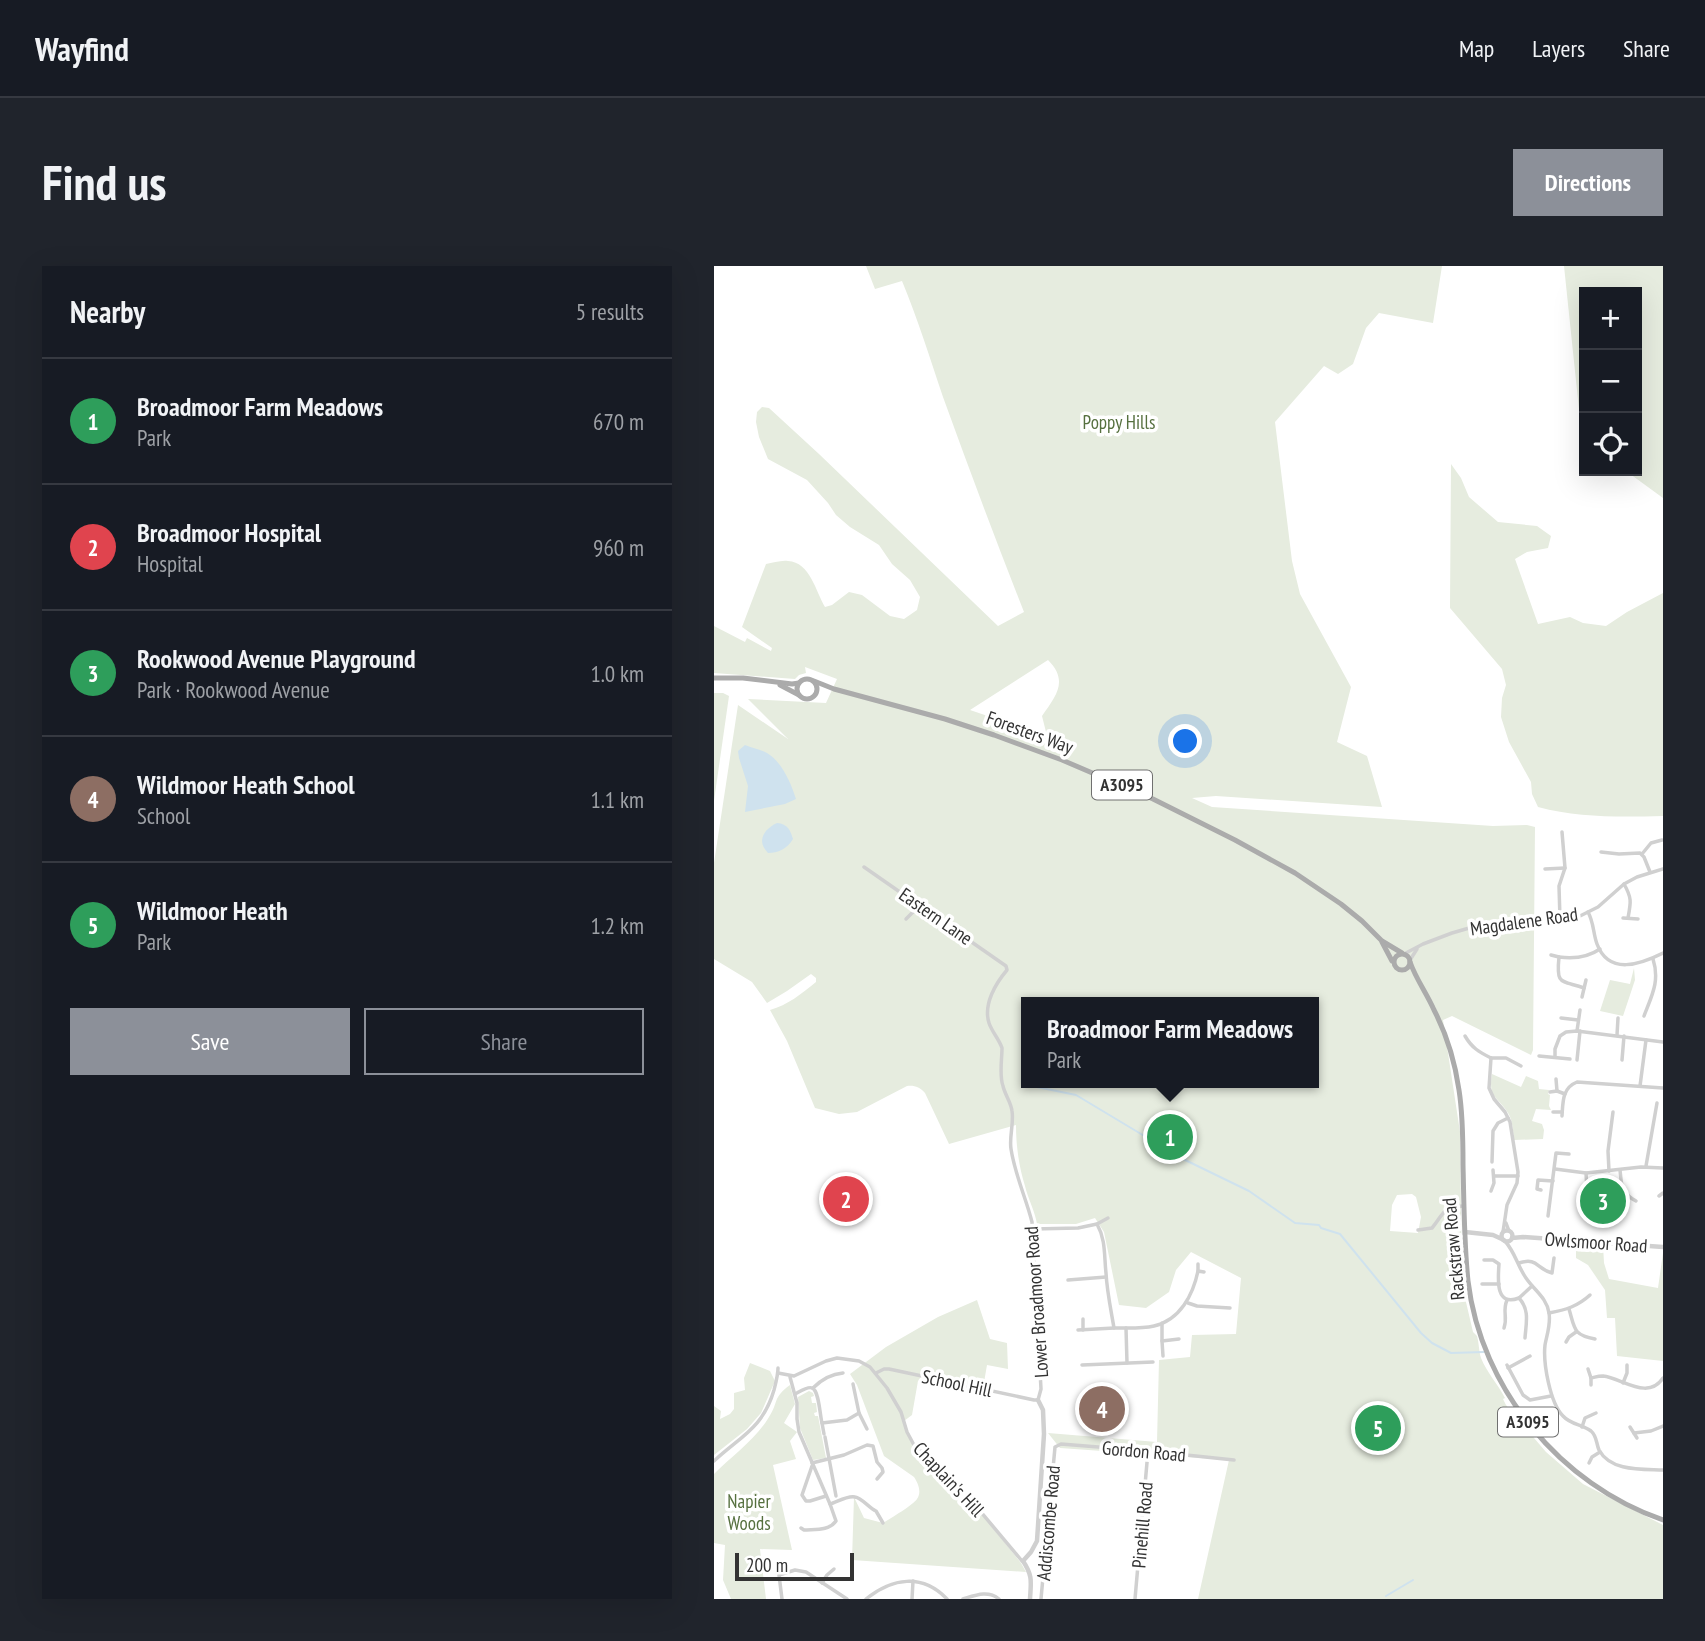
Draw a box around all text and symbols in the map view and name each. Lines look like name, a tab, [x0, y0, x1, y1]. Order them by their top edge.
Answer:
text: Wayfind	[35, 27, 129, 70]
text: Map	[1459, 33, 1494, 64]
text: Layers	[1532, 33, 1585, 64]
text: Share	[1623, 33, 1670, 64]
button: Directions	[1513, 149, 1663, 216]
text: Find us	[42, 150, 166, 214]
map controls	[1579, 287, 1642, 476]
button: +	[1579, 287, 1642, 350]
text: Nearby	[70, 292, 145, 331]
text: 5 results	[576, 297, 644, 326]
button: −	[1579, 350, 1642, 413]
text: Broadmoor Farm Meadows	[137, 390, 383, 423]
text: 1	[88, 407, 99, 436]
text: 670 m	[593, 407, 644, 436]
park label: Poppy Hills	[1083, 410, 1155, 434]
button: locate	[1579, 413, 1642, 476]
text: Park	[137, 423, 171, 452]
text: Broadmoor Hospital	[137, 516, 321, 549]
text: 2	[88, 533, 99, 562]
text: 960 m	[593, 533, 644, 562]
text: Hospital	[137, 549, 203, 578]
text: Rookwood Avenue Playground	[137, 642, 415, 675]
text: 3	[88, 659, 99, 688]
text: 1.0 km	[590, 659, 644, 688]
text: Park · Rookwood Avenue	[137, 675, 330, 704]
street label: Foresters Way	[983, 705, 1078, 759]
your location	[1168, 724, 1202, 758]
text: Wildmoor Heath School	[137, 768, 355, 801]
road number: A3095	[1092, 770, 1152, 800]
text: 4	[88, 785, 99, 814]
text: 1.1 km	[590, 785, 644, 814]
text: School	[137, 801, 190, 830]
street label: Eastern Lane	[895, 882, 977, 950]
text: Wildmoor Heath	[137, 894, 288, 927]
street label: Magdalene Road	[1469, 902, 1579, 940]
text: 5	[88, 911, 99, 940]
text: 1.2 km	[590, 911, 644, 940]
text: Park	[137, 927, 171, 956]
popup	[1021, 997, 1319, 1088]
button: Save	[70, 1008, 350, 1075]
button: Share	[364, 1008, 644, 1075]
text: Broadmoor Farm Meadows	[1047, 1012, 1293, 1045]
text: Park	[1047, 1045, 1081, 1074]
pin: 1	[1147, 1111, 1193, 1163]
pin: 2	[823, 1173, 869, 1225]
pin: 3	[1580, 1175, 1626, 1227]
street label: Rackstraw Road	[1437, 1197, 1469, 1301]
street label: Lower Broadmoor Road	[1019, 1225, 1053, 1379]
street label: Owlsmoor Road	[1544, 1226, 1648, 1258]
street label: School Hill	[920, 1364, 995, 1402]
pin: 4	[1079, 1383, 1125, 1435]
pin: 5	[1355, 1402, 1401, 1454]
road number: A3095	[1498, 1408, 1558, 1436]
street label: Gordon Road	[1101, 1435, 1187, 1467]
street label: Chaplain's Hill	[908, 1437, 990, 1522]
street label: Addiscombe Road	[1031, 1464, 1065, 1582]
street label: Pinehill Road	[1126, 1481, 1158, 1569]
park label: Napier Woods	[727, 1489, 771, 1535]
scale bar	[735, 1550, 854, 1582]
text: 200 m	[746, 1553, 788, 1577]

